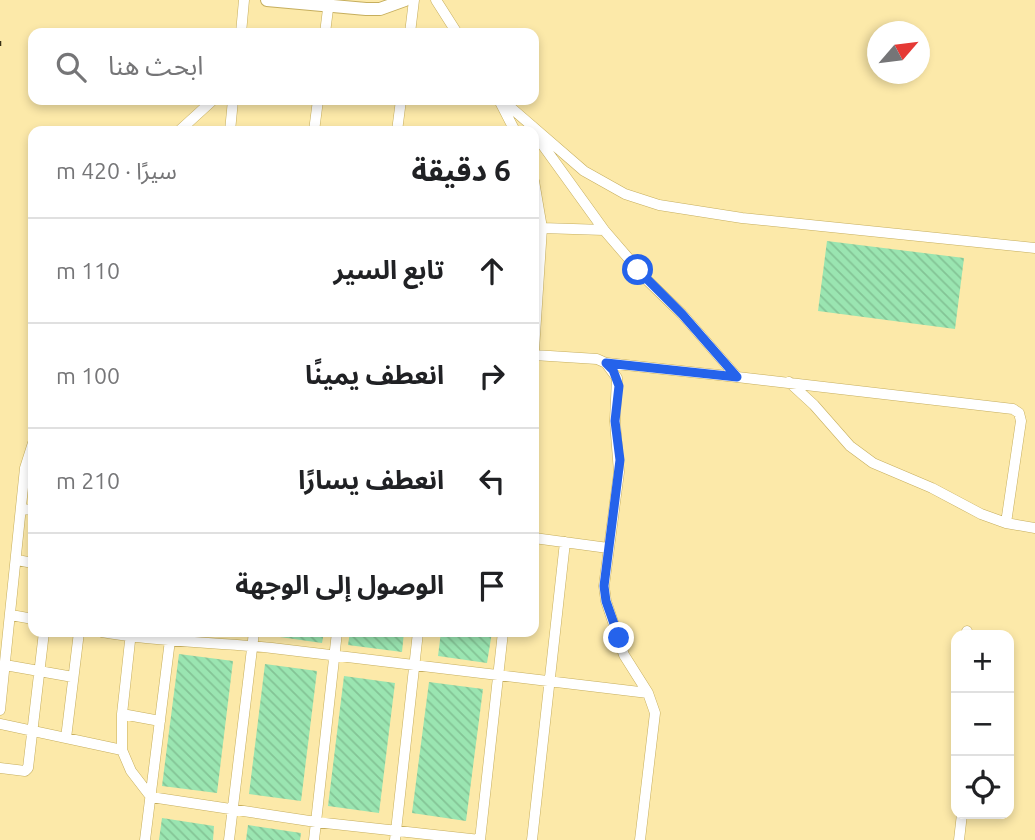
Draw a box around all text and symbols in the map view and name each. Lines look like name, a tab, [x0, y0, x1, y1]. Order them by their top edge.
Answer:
north arrow	[867, 21, 930, 84]
search box	[28, 28, 539, 105]
icon: search	[52, 48, 90, 86]
text: ابحث هنا	[108, 51, 204, 80]
text: 6 دقيقة	[411, 153, 511, 187]
text: سيرًا · 420 m	[56, 158, 177, 183]
icon: ahead	[473, 252, 511, 290]
route start	[622, 254, 653, 285]
text: تابع السير	[334, 255, 444, 284]
text: 110 m	[56, 258, 120, 283]
icon: right	[473, 357, 511, 395]
text: انعطف يمينًا	[305, 360, 444, 389]
text: 100 m	[56, 363, 120, 388]
icon: left	[473, 462, 511, 500]
text: انعطف يسارًا	[298, 465, 444, 494]
text: 210 m	[56, 468, 120, 493]
icon: arrive	[473, 567, 511, 605]
text: الوصول إلى الوجهة	[235, 570, 444, 599]
route end	[603, 622, 634, 653]
map controls	[951, 630, 1014, 819]
button: +	[951, 630, 1014, 693]
button: −	[951, 693, 1014, 756]
button: locate	[951, 756, 1014, 819]

